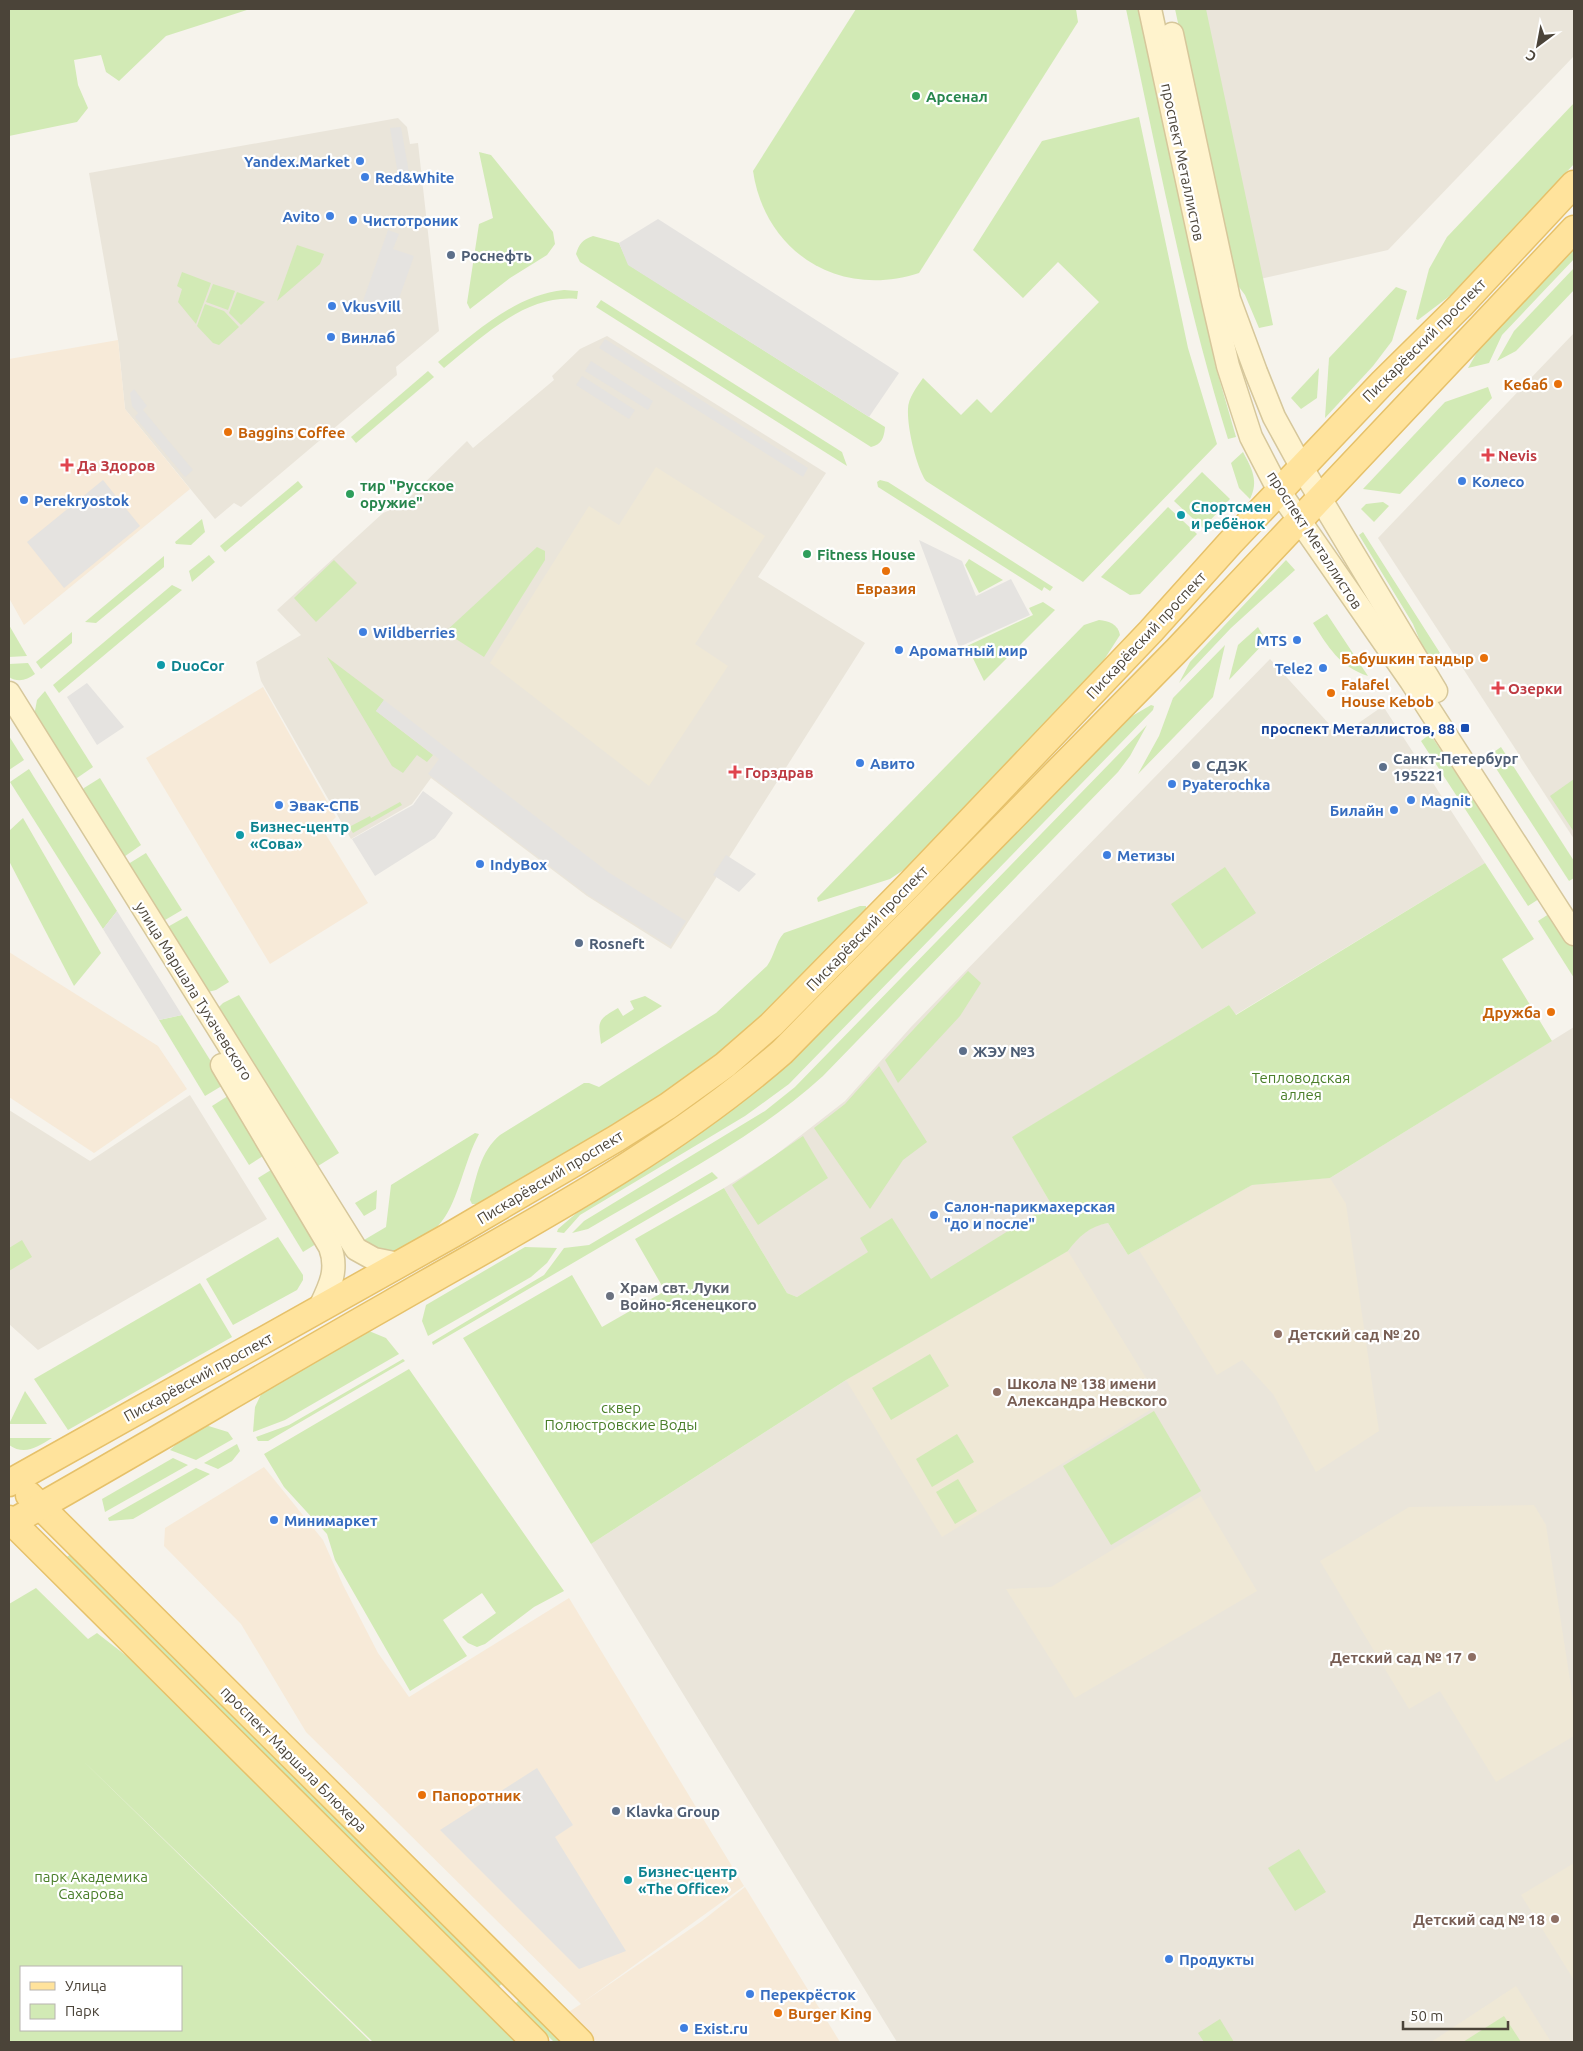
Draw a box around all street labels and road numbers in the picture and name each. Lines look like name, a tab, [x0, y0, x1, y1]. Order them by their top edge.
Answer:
street label: проспект Металлистов	[1158, 82, 1208, 242]
street label: Пискарёвский проспект	[1359, 275, 1489, 405]
street label: проспект Металлистов	[1264, 468, 1366, 612]
street label: Пискарёвский проспект	[1083, 568, 1209, 702]
street label: Пискарёвский проспект	[803, 862, 931, 994]
street label: улица Маршала Тухачевского	[132, 899, 256, 1083]
street label: Пискарёвский проспект	[474, 1126, 626, 1227]
street label: Пискарёвский проспект	[121, 1329, 276, 1425]
street label: проспект Маршала Блюхера	[218, 1683, 370, 1835]

